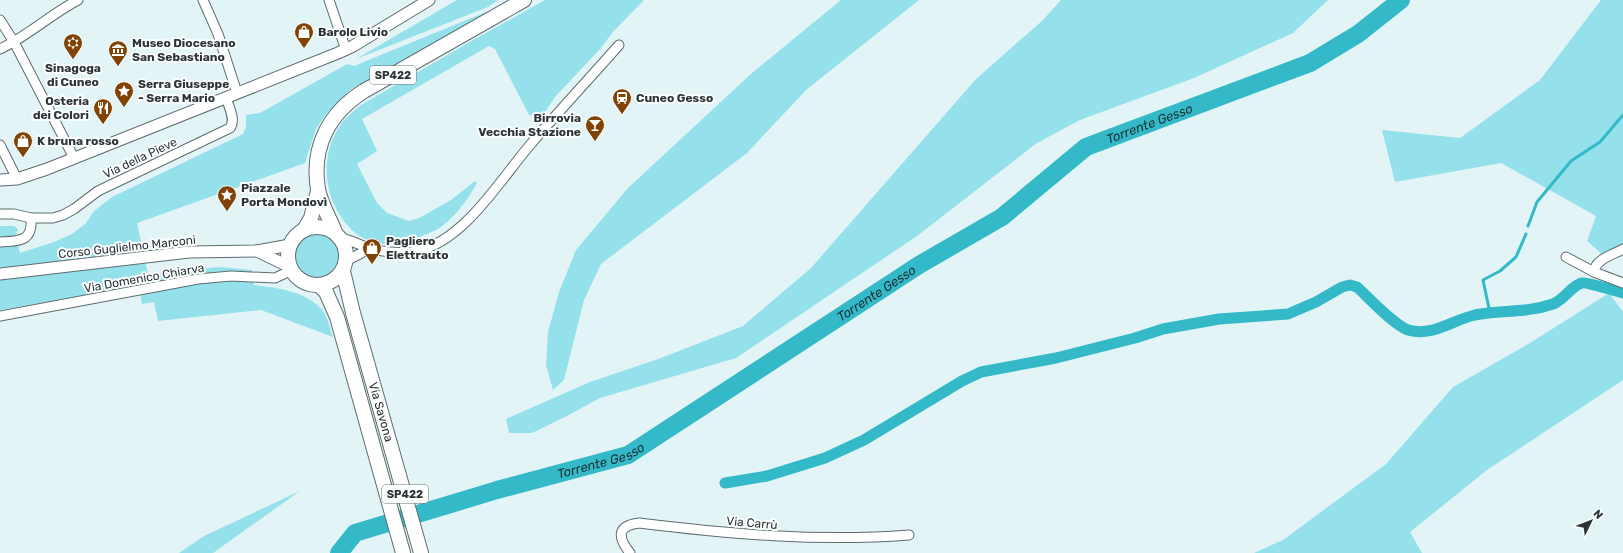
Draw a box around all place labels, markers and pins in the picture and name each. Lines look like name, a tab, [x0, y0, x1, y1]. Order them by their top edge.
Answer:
shop icon: Barolo Livio	[293, 21, 315, 49]
place label: Barolo Livio	[318, 25, 388, 39]
synagogue icon: Sinagoga di Cuneo	[62, 32, 84, 60]
place label: Museo Diocesano San Sebastiano	[132, 36, 236, 64]
museum icon: Museo Diocesano San Sebastiano	[107, 39, 129, 67]
place label: Sinagoga di Cuneo	[45, 61, 101, 89]
place label: Serra Giuseppe - Serra Mario	[138, 77, 229, 105]
place icon: Serra Giuseppe - Serra Mario	[113, 80, 135, 108]
station icon: Cuneo Gesso	[611, 87, 633, 115]
place label: Cuneo Gesso	[636, 91, 713, 105]
place label: Osteria dei Colori	[33, 94, 89, 122]
restaurant icon: Osteria dei Colori	[92, 97, 114, 125]
place label: Birrovia Vecchia Stazione	[478, 111, 581, 139]
bar icon: Birrovia Vecchia Stazione	[584, 114, 606, 142]
shop icon: K bruna rosso	[12, 130, 34, 158]
place label: K bruna rosso	[37, 134, 119, 148]
place label: Piazzale Porta Mondovì	[241, 181, 327, 209]
place icon: Piazzale Porta Mondovì	[216, 184, 238, 212]
place label: Pagliero Elettrauto	[386, 234, 448, 262]
shop icon: Pagliero Elettrauto	[361, 237, 383, 265]

